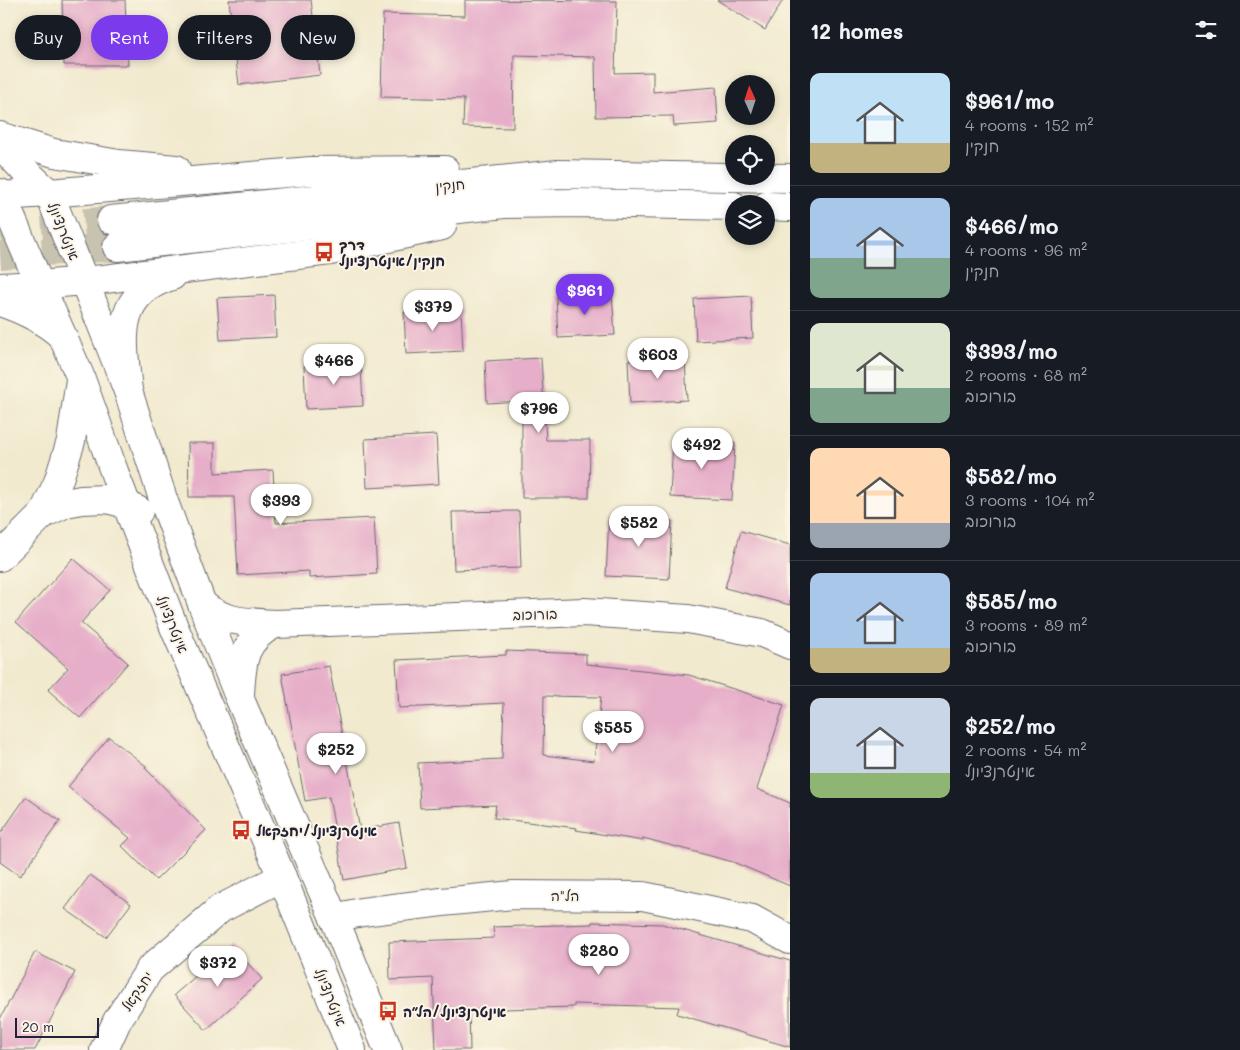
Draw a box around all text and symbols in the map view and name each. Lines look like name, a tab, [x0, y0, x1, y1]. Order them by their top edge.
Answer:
chip: Buy	[15, 15, 81, 60]
chip: Rent	[91, 15, 168, 60]
chip: Filters	[178, 15, 271, 60]
chip: New	[281, 15, 355, 60]
icon: filters	[1192, 16, 1220, 44]
text: 12 homes	[810, 17, 903, 44]
north arrow	[725, 75, 775, 125]
map controls	[725, 75, 775, 245]
text: $961/mo	[965, 87, 1054, 114]
icon: home	[850, 93, 910, 153]
text: 4 rooms · 152 m²	[965, 114, 1094, 135]
button: locate	[725, 135, 775, 185]
text: חנקין	[965, 135, 999, 156]
street label: חנקין	[434, 174, 466, 196]
button: layers	[725, 195, 775, 245]
street label: אינטרנציונל	[44, 199, 84, 263]
text: $466/mo	[965, 212, 1058, 239]
icon: home	[850, 218, 910, 278]
place label: דרך חנקין/אינטרנציונל	[339, 235, 445, 270]
text: 4 rooms · 96 m²	[965, 239, 1087, 260]
bus stop icon: דרך חנקין/אינטרנציונל	[313, 241, 335, 263]
text: חנקין	[965, 260, 999, 281]
pin: $961	[555, 274, 615, 316]
text: $961	[567, 279, 603, 300]
pin: $379	[403, 290, 463, 332]
text: $379	[414, 295, 452, 316]
text: $393/mo	[965, 337, 1057, 364]
pin: $603	[628, 338, 688, 380]
text: $603	[638, 343, 678, 364]
icon: home	[850, 343, 910, 403]
pin: $466	[304, 344, 364, 386]
text: $466	[314, 349, 354, 370]
text: 2 rooms · 68 m²	[965, 364, 1087, 385]
text: בורוכוב	[965, 385, 1016, 406]
pin: $796	[509, 392, 569, 434]
text: $796	[520, 397, 558, 418]
pin: $492	[672, 428, 732, 470]
text: $492	[683, 433, 721, 454]
text: $582/mo	[965, 462, 1057, 489]
icon: home	[850, 468, 910, 528]
pin: $393	[251, 484, 311, 526]
text: $393	[262, 489, 300, 510]
text: 3 rooms · 104 m²	[965, 489, 1095, 510]
pin: $582	[609, 506, 669, 548]
text: בורוכוב	[965, 510, 1016, 531]
text: $582	[620, 511, 658, 532]
text: $585/mo	[965, 587, 1057, 614]
street label: אינטרנציונל	[153, 592, 193, 656]
icon: home	[850, 593, 910, 653]
street label: בורוכוב	[512, 604, 558, 624]
text: 3 rooms · 89 m²	[965, 614, 1087, 635]
text: בורוכוב	[965, 635, 1016, 656]
pin: $585	[583, 710, 643, 753]
text: $252/mo	[965, 712, 1055, 739]
text: $585	[594, 716, 632, 737]
icon: home	[850, 718, 910, 778]
pin: $252	[306, 732, 366, 775]
text: $252	[317, 738, 355, 759]
text: 2 rooms · 54 m²	[965, 739, 1086, 760]
text: אינטרנציונל	[965, 760, 1035, 781]
bus stop icon: אינטרנציונל/יחזקאל	[230, 819, 252, 841]
place label: אינטרנציונל/יחזקאל	[256, 821, 378, 840]
street label: הל"ה	[551, 886, 579, 905]
pin: $280	[569, 934, 629, 976]
text: $280	[579, 939, 619, 960]
pin: $372	[188, 946, 248, 988]
text: $372	[199, 951, 237, 972]
street label: אינטרנציונל	[311, 965, 351, 1029]
street label: יחזקאל	[117, 968, 157, 1014]
bus stop icon: אינטרנציונל/הל״ה	[377, 1000, 399, 1022]
place label: אינטרנציונל/הל״ה	[403, 1002, 507, 1021]
scale bar	[15, 1015, 99, 1038]
text: 20 m	[22, 1017, 54, 1036]

